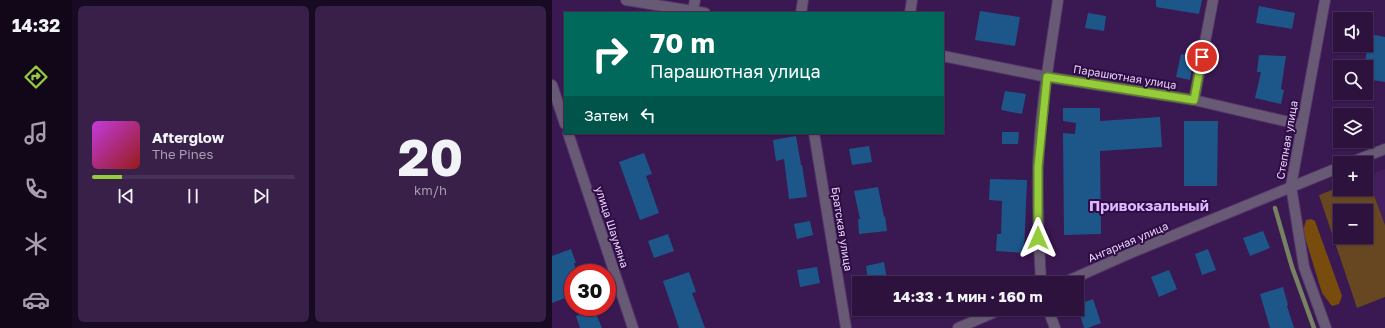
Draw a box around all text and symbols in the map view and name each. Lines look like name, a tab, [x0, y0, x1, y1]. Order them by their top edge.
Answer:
map controls	[1333, 12, 1373, 244]
button: sound	[1333, 12, 1373, 52]
text: 14:32	[12, 14, 60, 36]
text: 70 m	[650, 26, 715, 59]
icon: right	[584, 28, 636, 80]
pin	[1185, 40, 1219, 74]
icon: arrive	[1191, 46, 1213, 68]
text: Парашютная улица	[650, 60, 821, 82]
button: search	[1333, 60, 1373, 100]
street label: Парашютная улица	[1073, 62, 1178, 91]
icon: directions	[22, 63, 50, 91]
street label: Степная улица	[1273, 99, 1300, 180]
icon: left	[637, 104, 659, 126]
text: Затем	[584, 106, 629, 124]
button: layers	[1333, 108, 1373, 148]
icon: music	[22, 119, 50, 147]
text: 20	[398, 125, 463, 187]
text: Afterglow	[152, 128, 224, 146]
text: The Pines	[152, 146, 213, 162]
button: +	[1333, 156, 1373, 196]
icon: phone	[22, 175, 50, 203]
text: km/h	[414, 182, 447, 198]
street label: улица Шаумяна	[593, 184, 632, 269]
icon: previous	[115, 185, 137, 207]
icon: pause	[182, 185, 204, 207]
icon: next	[250, 185, 272, 207]
street label: Братская улица	[829, 186, 856, 272]
district label: Привокзальный	[1089, 196, 1209, 214]
button: −	[1333, 204, 1373, 244]
position arrow	[1017, 217, 1059, 259]
street label: Ангарная улица	[1086, 219, 1170, 264]
icon: climate	[22, 230, 50, 258]
speed limit sign: 30	[564, 264, 616, 316]
icon: car	[22, 286, 50, 314]
text: 14:33 · 1 мин · 160 m	[893, 287, 1043, 305]

